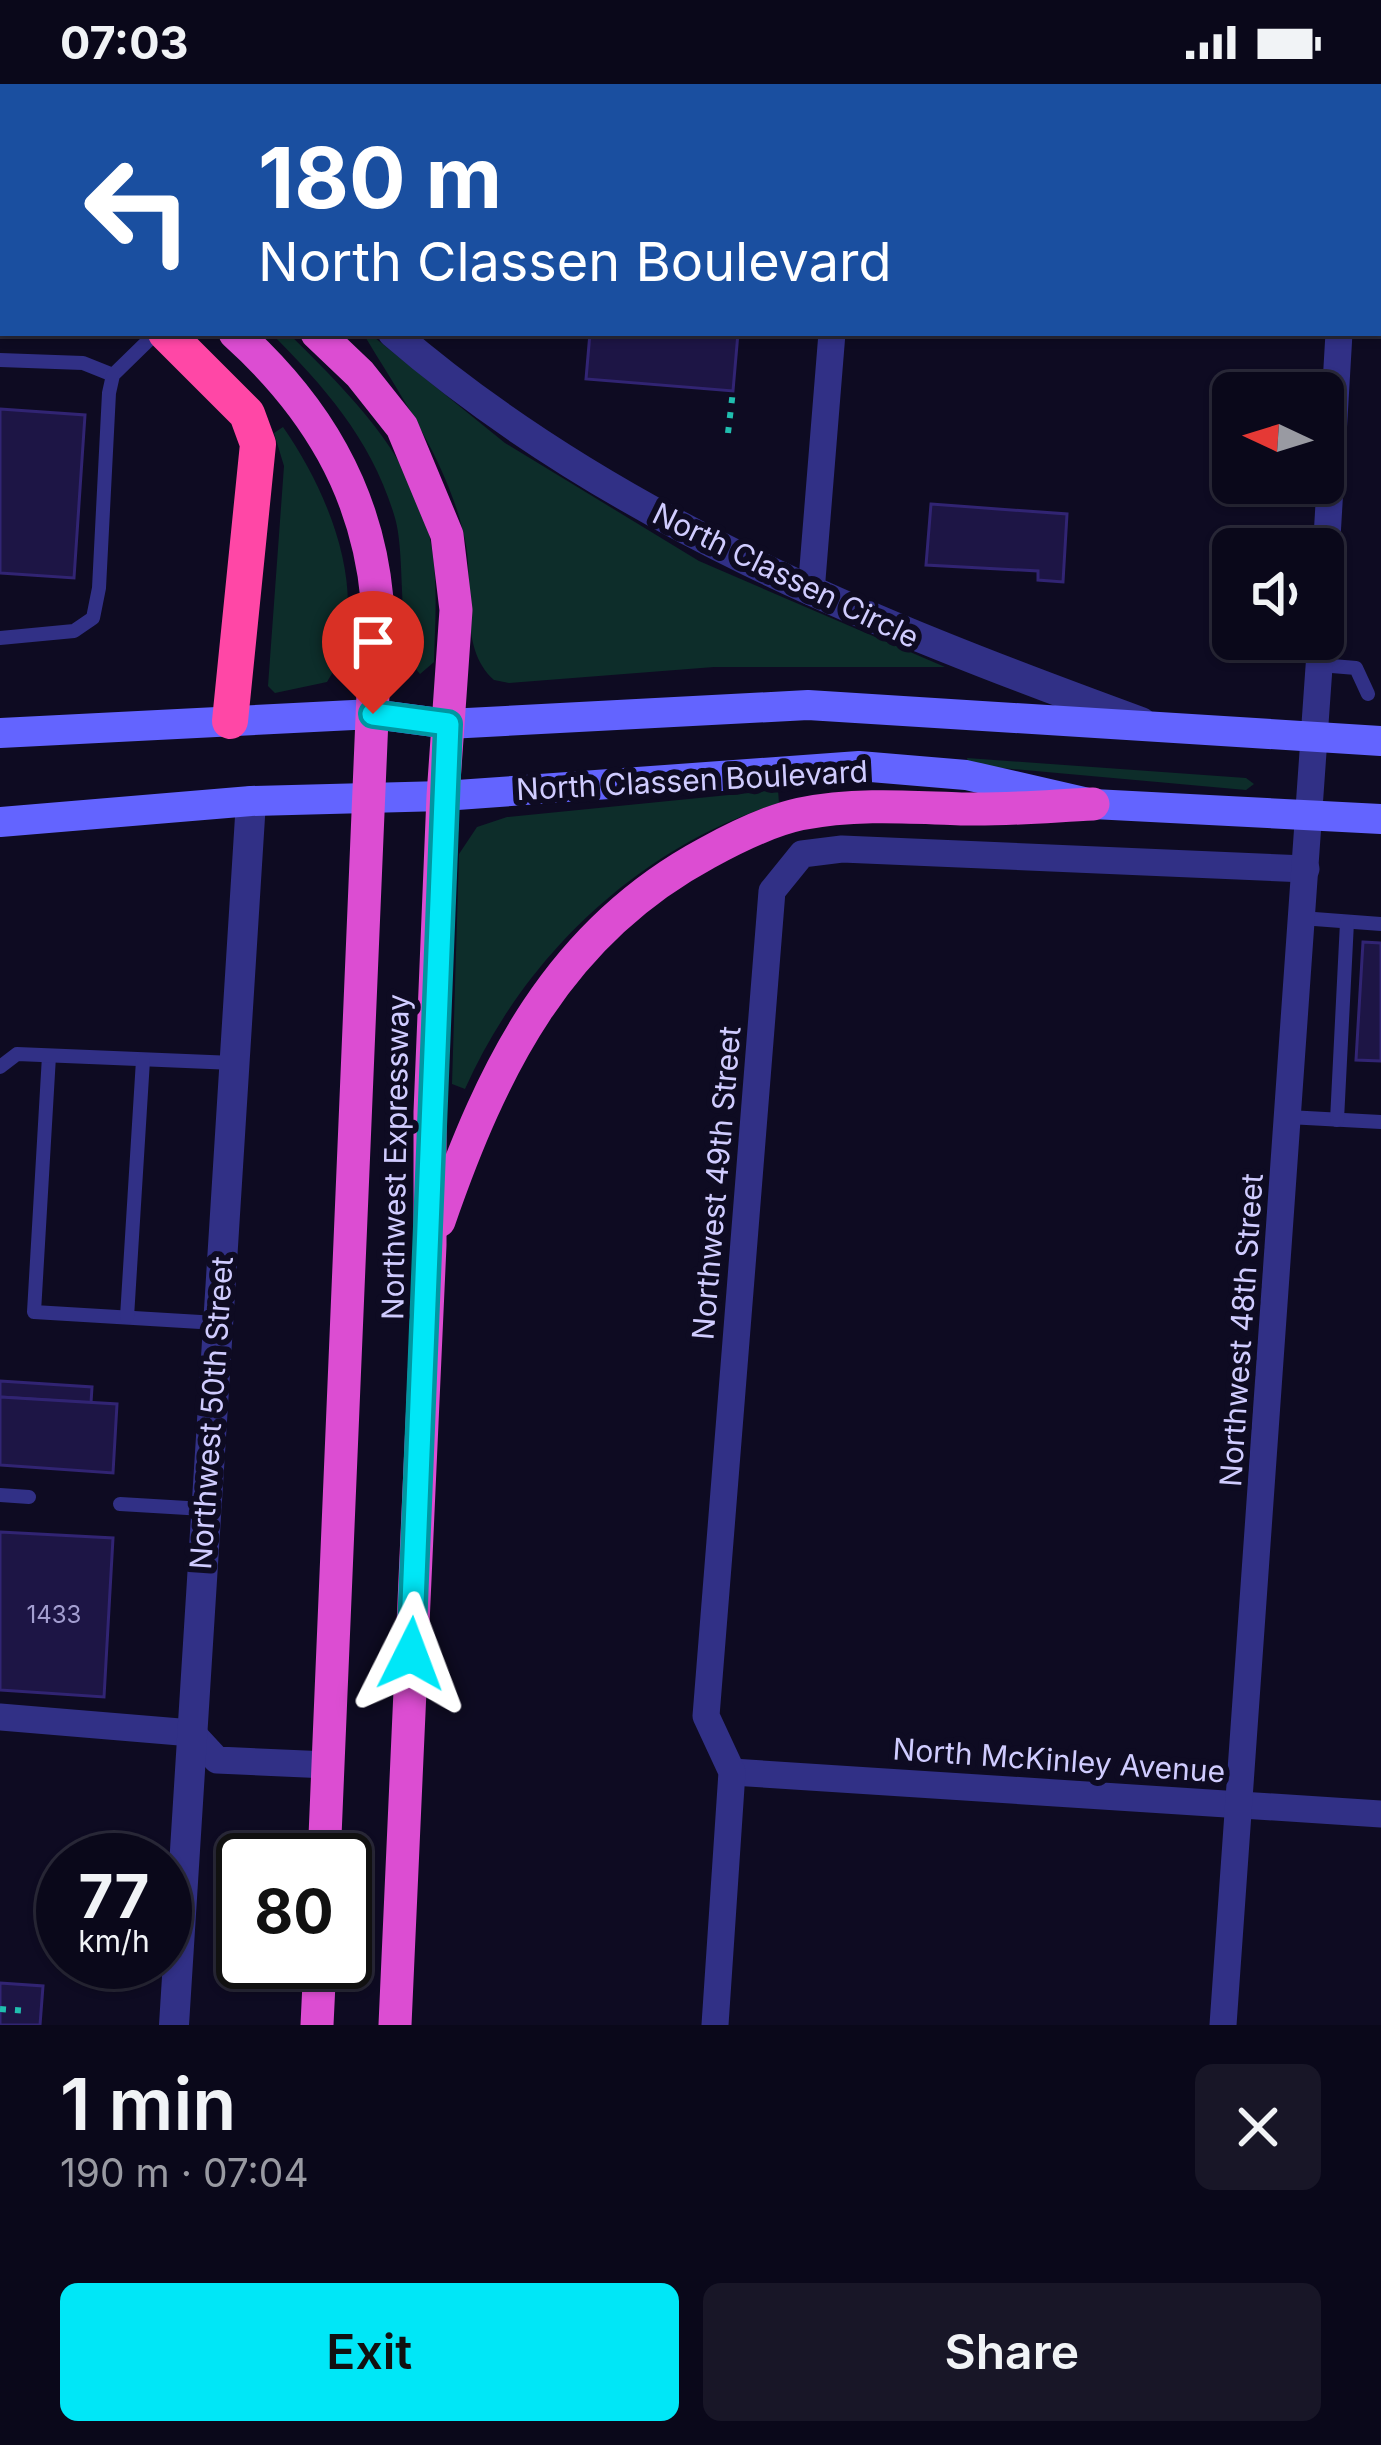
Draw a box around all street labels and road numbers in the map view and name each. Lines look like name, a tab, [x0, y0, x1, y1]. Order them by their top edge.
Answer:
street label: North Classen Circle	[647, 495, 925, 655]
street label: North Classen Boulevard	[515, 753, 869, 807]
street label: Northwest Expressway	[374, 994, 416, 1320]
street label: Northwest 49th Street	[684, 1025, 748, 1341]
street label: Northwest 48th Street	[1212, 1172, 1270, 1488]
street label: Northwest 50th Street	[182, 1255, 240, 1571]
street label: North McKinley Avenue	[892, 1730, 1226, 1790]

